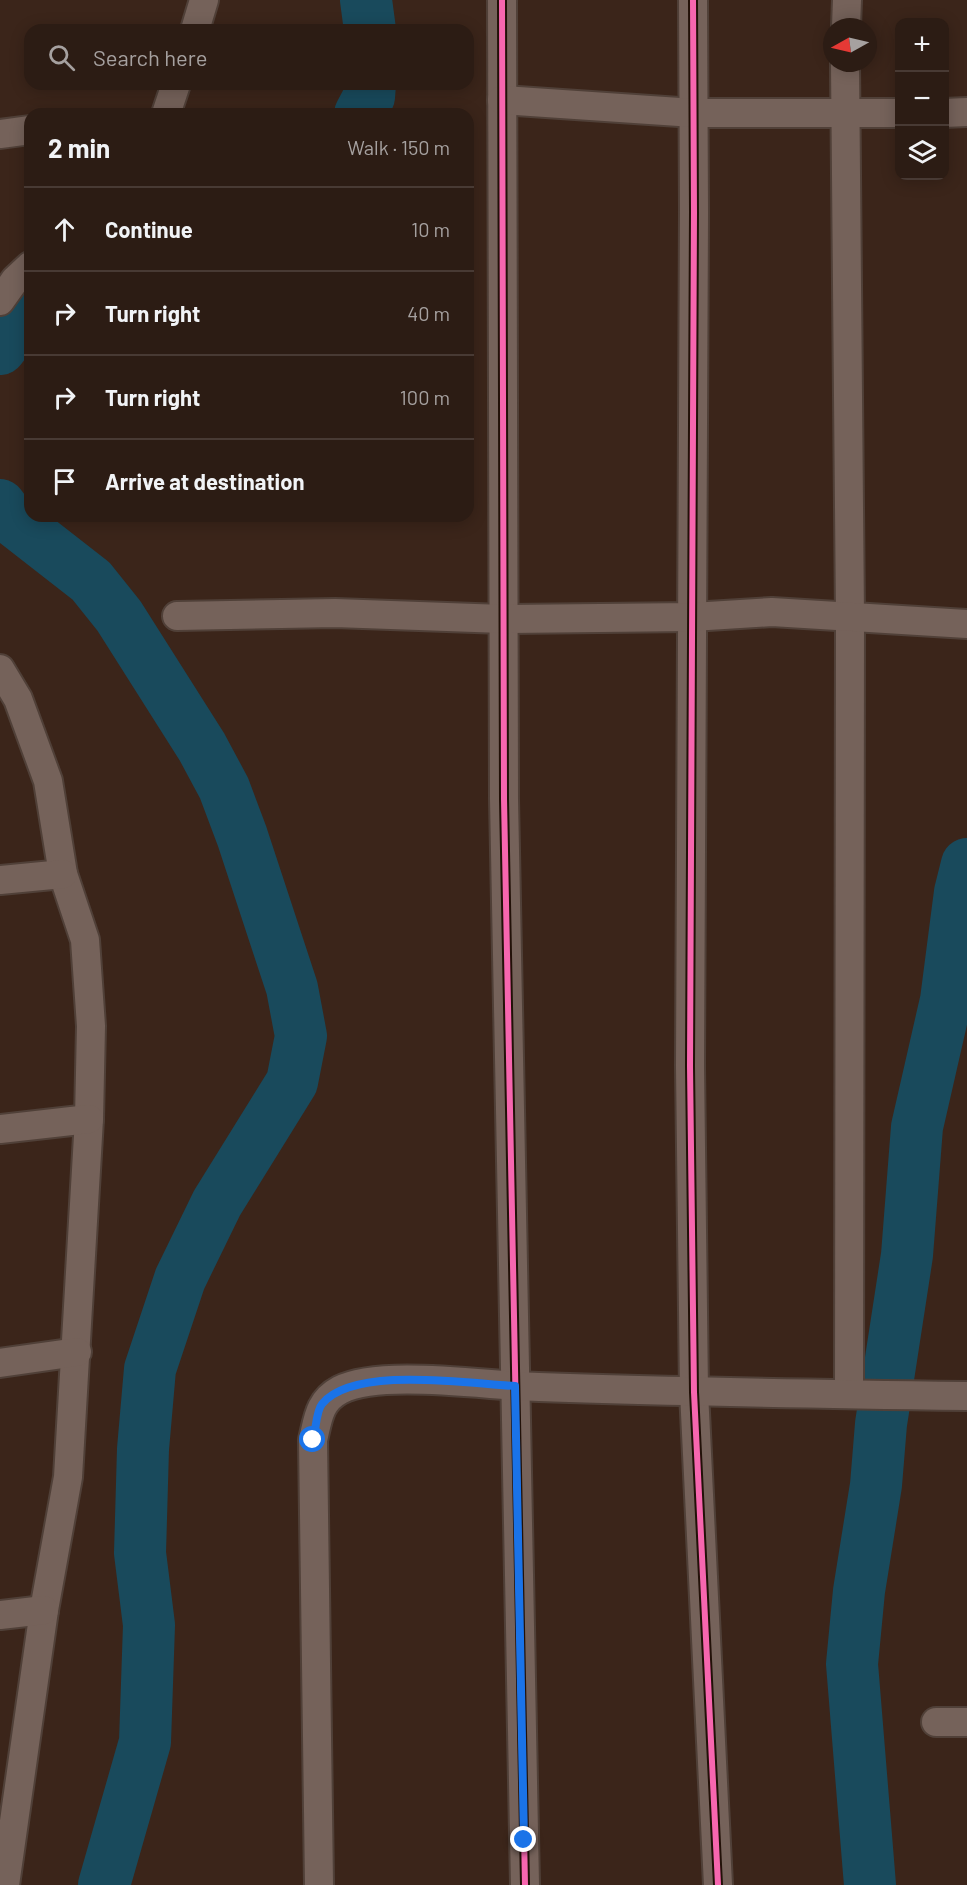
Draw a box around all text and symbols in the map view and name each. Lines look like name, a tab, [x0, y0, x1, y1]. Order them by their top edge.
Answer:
north arrow	[823, 18, 877, 72]
map controls	[895, 18, 949, 180]
button: +	[895, 18, 949, 72]
search box	[24, 24, 474, 90]
icon: search	[45, 41, 78, 74]
text: Search here	[93, 44, 207, 70]
button: −	[895, 72, 949, 126]
button: layers	[895, 126, 949, 180]
text: 2 min	[48, 132, 110, 163]
text: Walk · 150 m	[347, 135, 450, 159]
icon: ahead	[48, 213, 81, 246]
text: Continue	[105, 216, 193, 242]
text: 10 m	[411, 217, 450, 241]
icon: right	[48, 297, 81, 330]
text: Turn right	[105, 300, 200, 326]
text: 40 m	[407, 301, 450, 325]
icon: right	[48, 381, 81, 414]
text: Turn right	[105, 384, 200, 410]
text: 100 m	[400, 385, 450, 409]
icon: arrive	[48, 465, 81, 498]
text: Arrive at destination	[105, 468, 304, 494]
route start	[299, 1426, 325, 1452]
route end	[510, 1826, 536, 1852]

